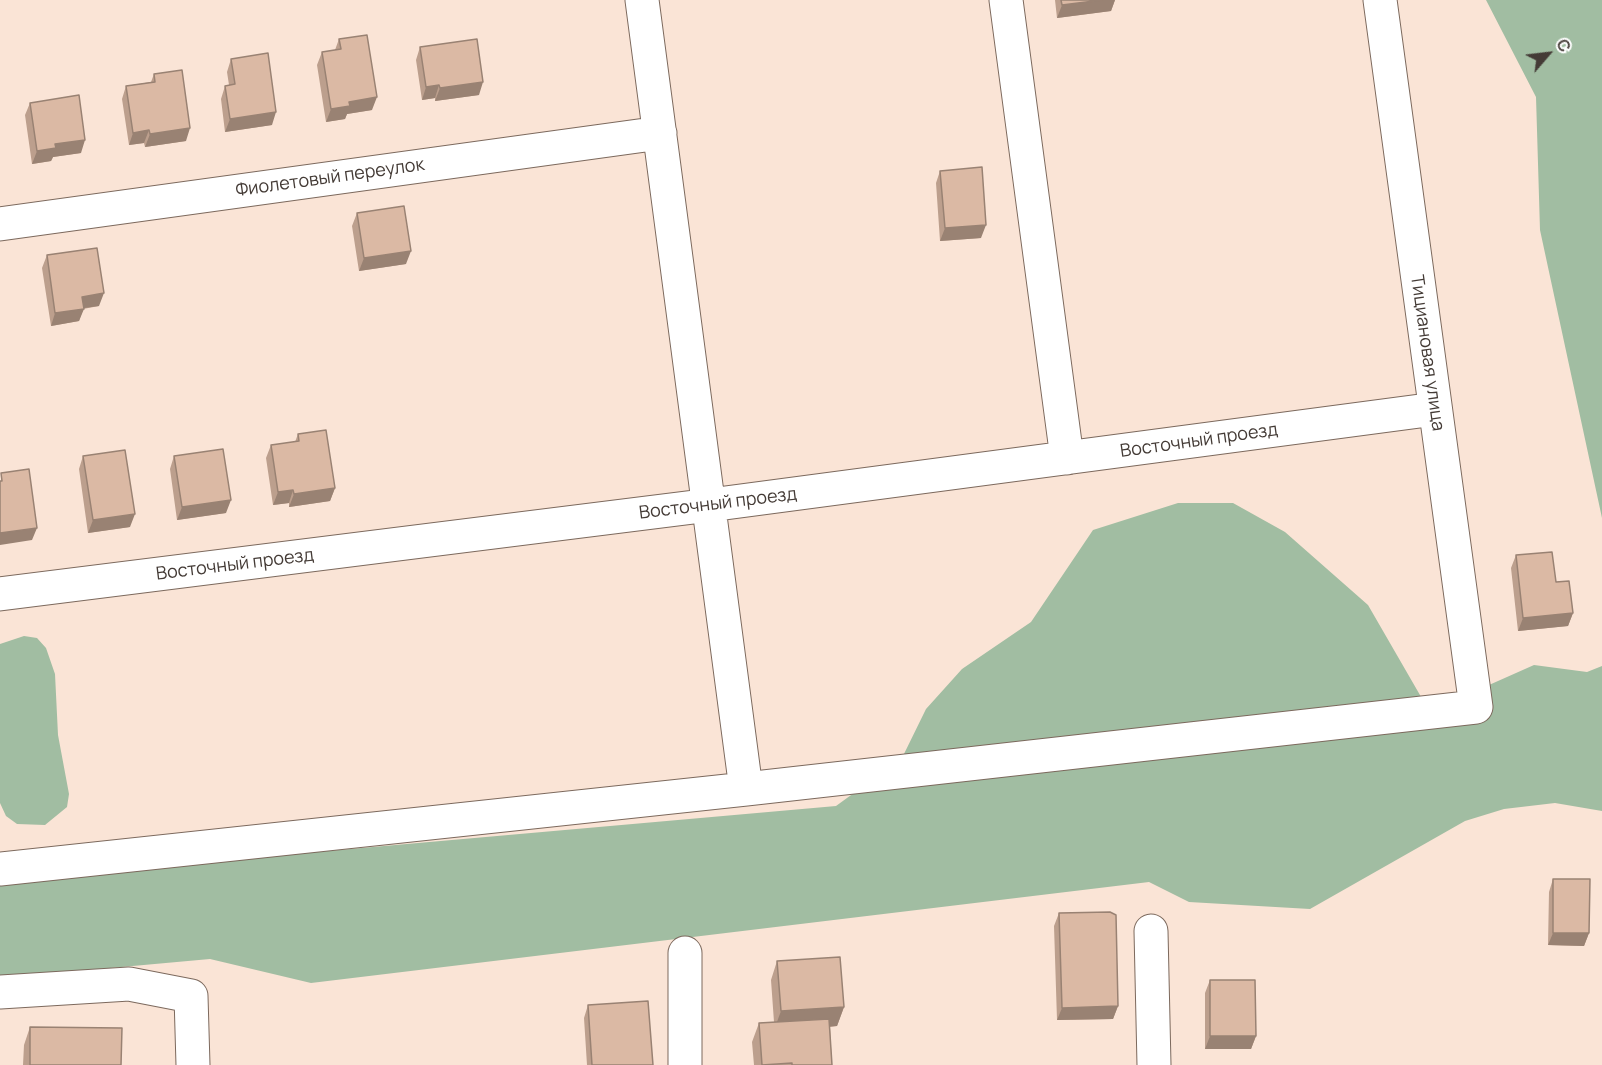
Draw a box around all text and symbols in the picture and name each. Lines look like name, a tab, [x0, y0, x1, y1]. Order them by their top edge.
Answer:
north arrow	[1518, 24, 1578, 84]
text: С	[1551, 35, 1576, 56]
street label: Фиолетовый переулок	[234, 154, 426, 202]
street label: Тициановая улица	[1405, 273, 1449, 433]
street label: Восточный проезд	[1119, 419, 1279, 463]
street label: Восточный проезд	[638, 484, 798, 524]
street label: Восточный проезд	[155, 545, 315, 585]

